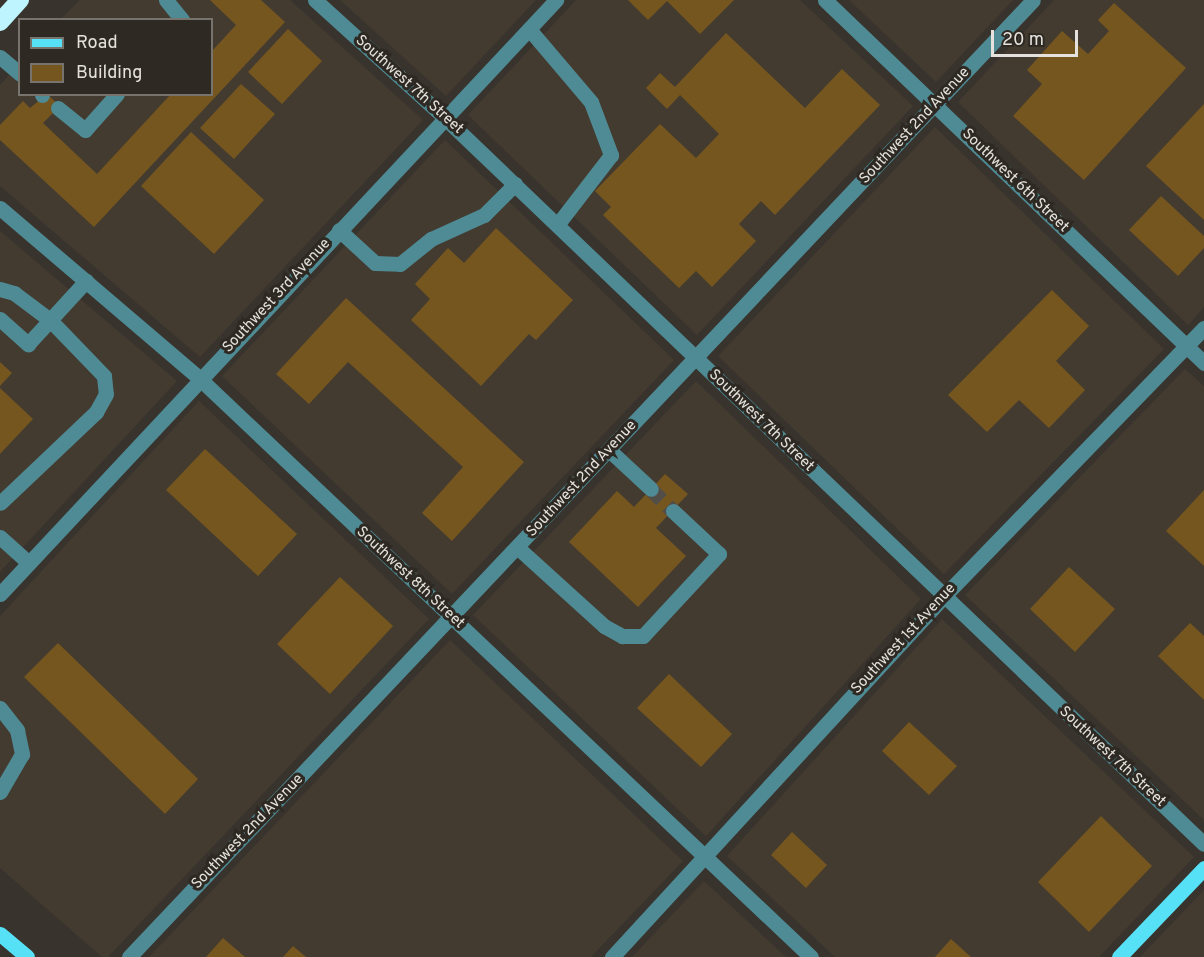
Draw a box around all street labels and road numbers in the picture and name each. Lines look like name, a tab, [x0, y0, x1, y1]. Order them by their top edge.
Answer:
street label: Southwest 7th Street	[351, 32, 467, 138]
street label: Southwest 2nd Avenue	[856, 64, 974, 188]
street label: Southwest 6th Street	[958, 125, 1072, 237]
street label: Southwest 3rd Avenue	[219, 235, 335, 357]
street label: Southwest 7th Street	[704, 366, 818, 476]
street label: Southwest 2nd Avenue	[523, 417, 641, 541]
street label: Southwest 8th Street	[352, 523, 468, 633]
street label: Southwest 1st Avenue	[848, 580, 960, 698]
street label: Southwest 7th Street	[1055, 703, 1169, 811]
street label: Southwest 2nd Avenue	[188, 770, 308, 894]

